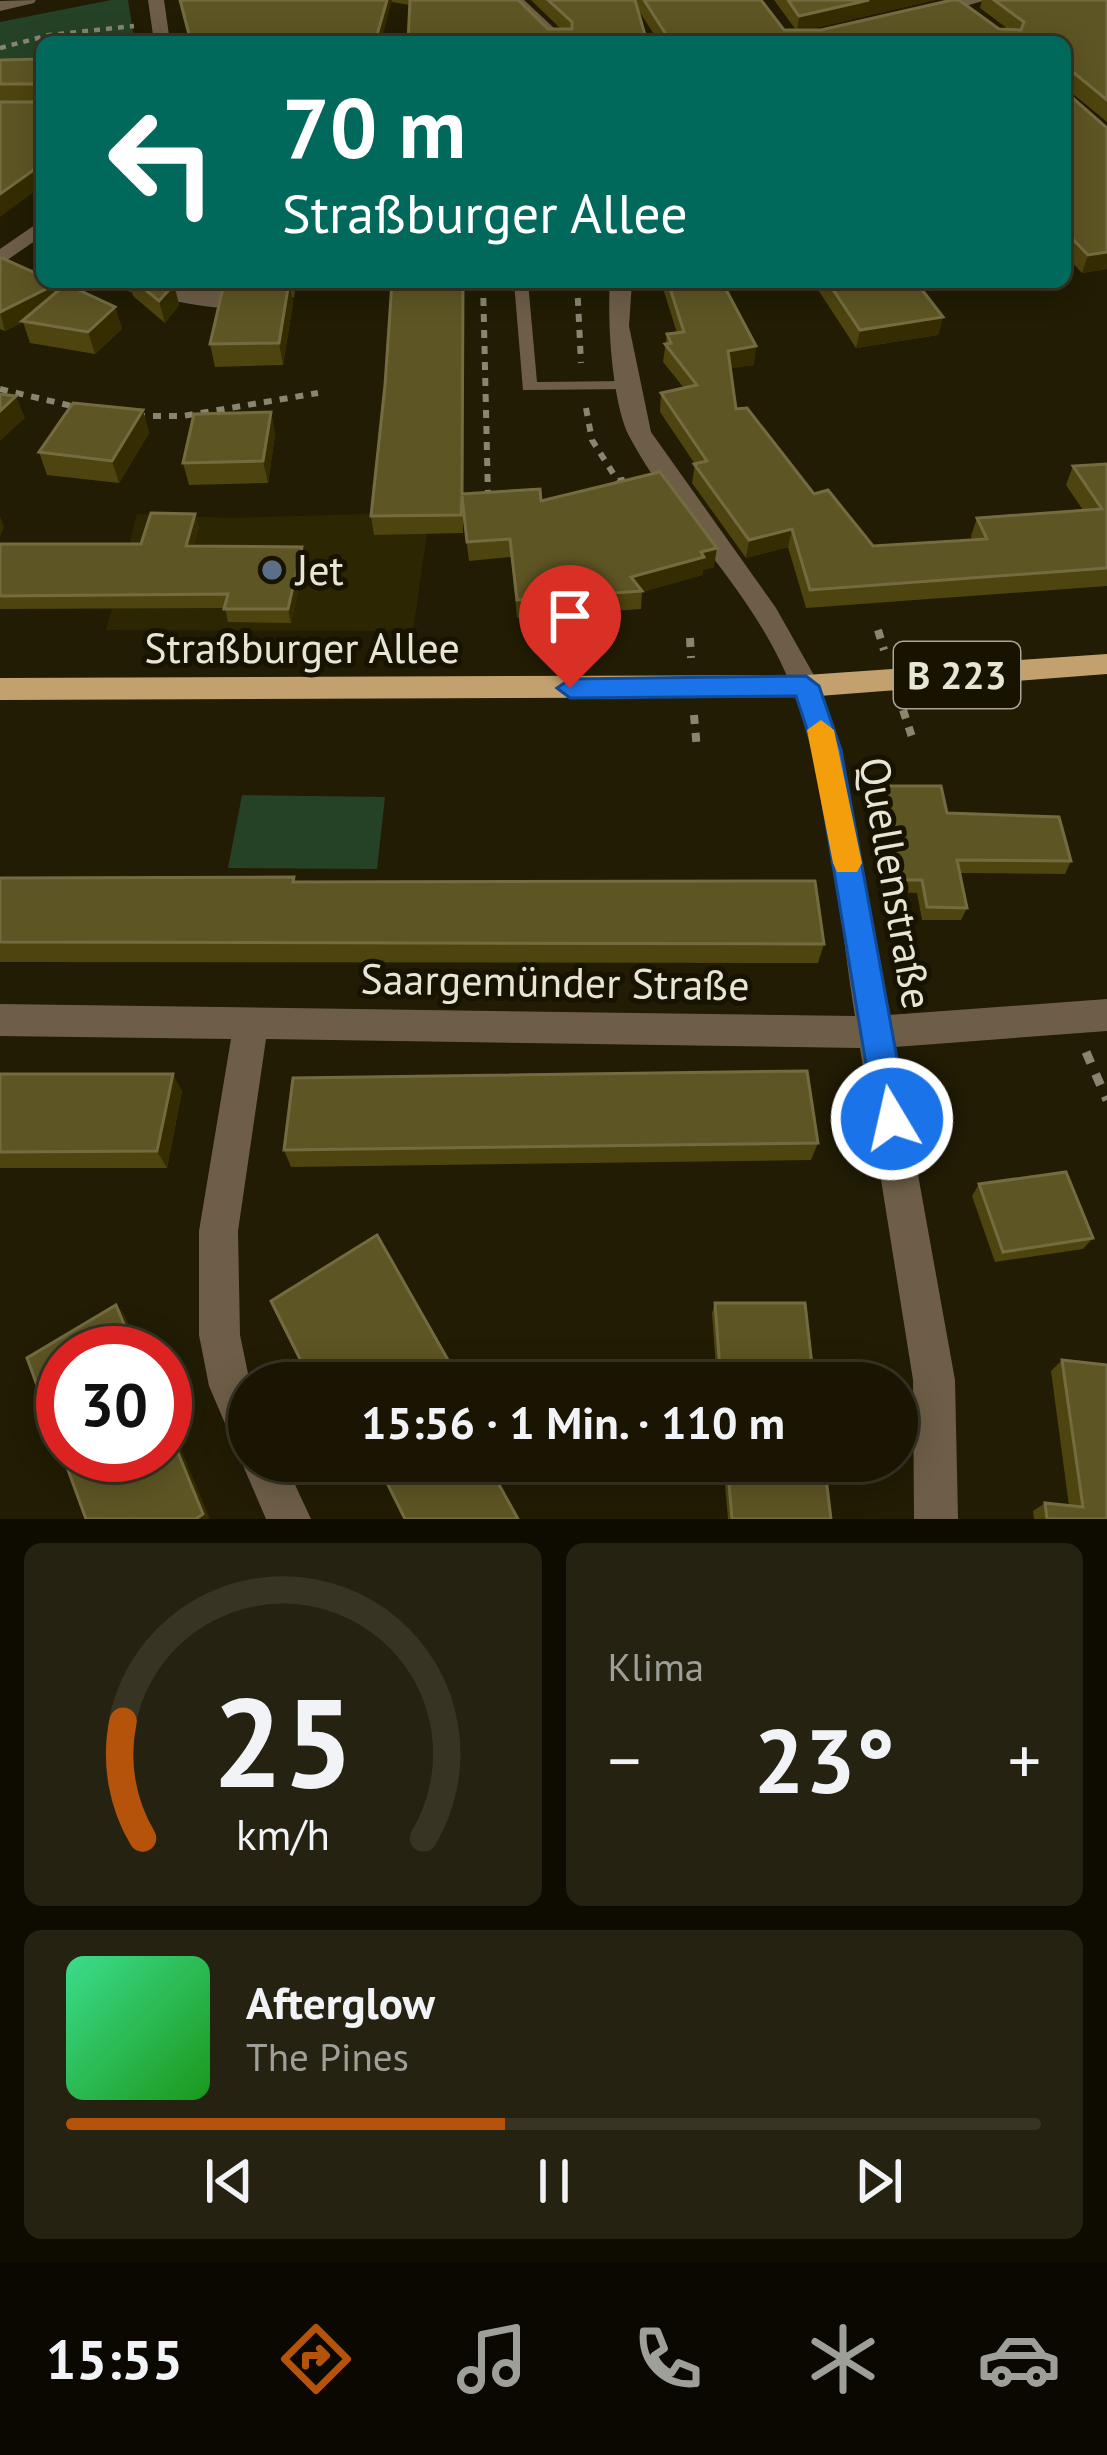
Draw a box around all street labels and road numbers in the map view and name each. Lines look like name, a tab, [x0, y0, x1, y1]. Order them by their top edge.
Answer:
street label: Straßburger Allee	[144, 620, 460, 675]
road number: B 223	[894, 642, 1020, 708]
street label: Quellenstraße	[847, 753, 946, 1013]
street label: Saargemünder Straße	[360, 951, 750, 1012]

